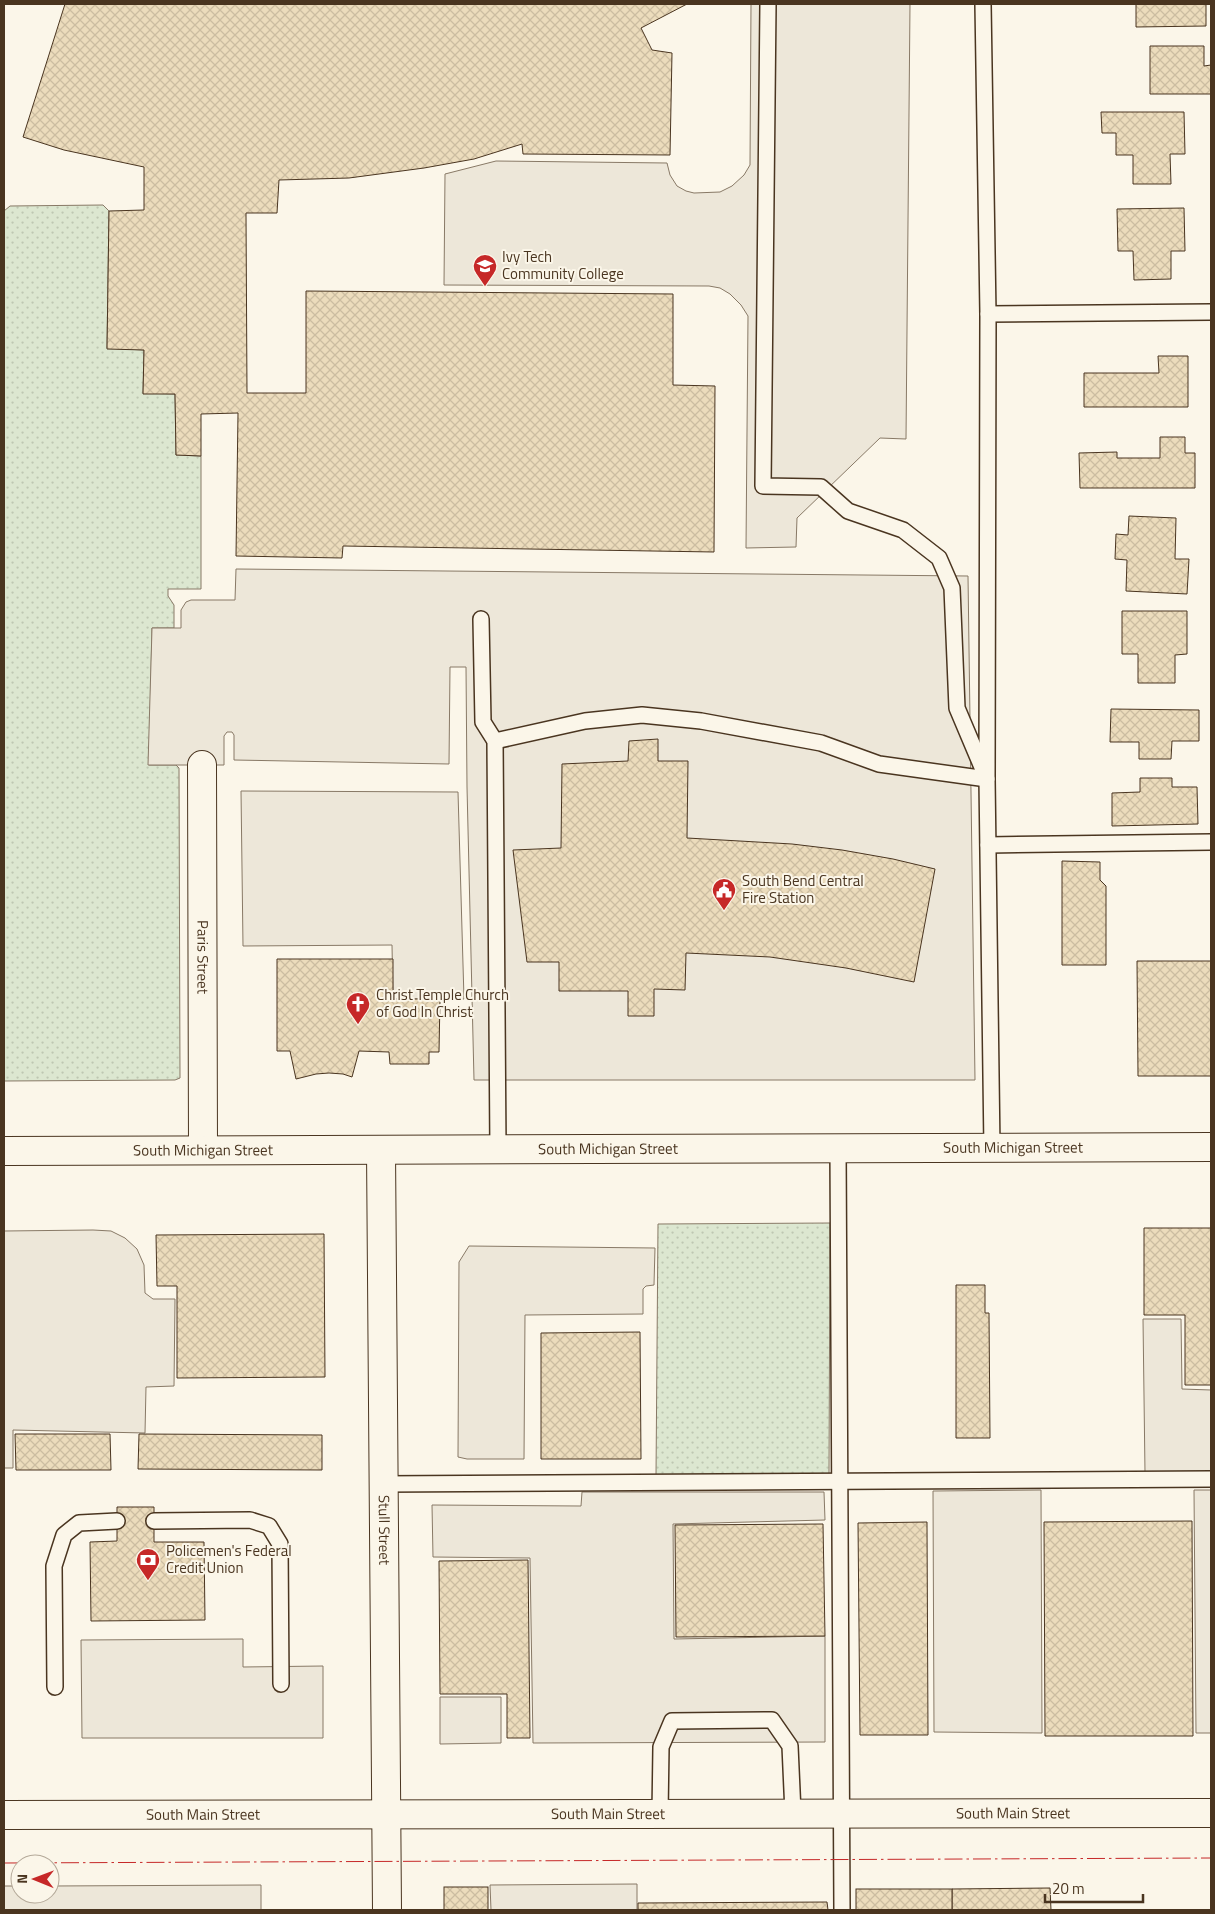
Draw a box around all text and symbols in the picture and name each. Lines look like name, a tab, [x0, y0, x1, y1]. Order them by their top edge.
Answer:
place label: Ivy Tech Community College	[502, 245, 624, 285]
school or university icon: Ivy Tech Community College	[472, 253, 498, 287]
place label: South Bend Central Fire Station	[742, 869, 864, 909]
public building icon: South Bend Central Fire Station	[711, 877, 737, 911]
street label: Paris Street	[191, 920, 215, 995]
place label: Christ Temple Church of God In Christ	[376, 983, 509, 1023]
church icon: Christ Temple Church of God In Christ	[345, 991, 371, 1025]
street label: South Michigan Street	[943, 1135, 1084, 1159]
street label: South Michigan Street	[538, 1137, 679, 1160]
street label: South Michigan Street	[133, 1138, 274, 1162]
street label: Stull Street	[373, 1495, 396, 1566]
place label: Policemen's Federal Credit Union	[166, 1539, 292, 1579]
bank icon: Policemen's Federal Credit Union	[135, 1547, 161, 1581]
street label: South Main Street	[956, 1801, 1071, 1824]
street label: South Main Street	[551, 1802, 666, 1825]
street label: South Main Street	[146, 1803, 261, 1826]
north arrow	[10, 1854, 60, 1904]
scale bar	[1045, 1872, 1142, 1904]
text: N	[11, 1874, 32, 1884]
text: 20 m	[1052, 1877, 1085, 1900]

